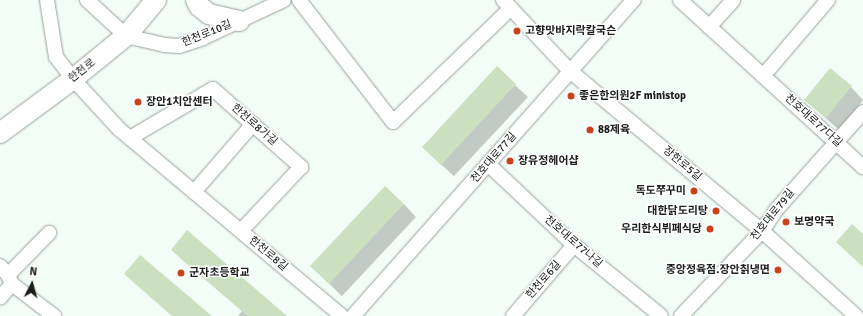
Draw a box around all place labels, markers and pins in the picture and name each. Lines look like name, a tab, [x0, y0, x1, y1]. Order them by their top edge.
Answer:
place label: 고향맛바지락칼국슨	[525, 24, 616, 38]
marker: 고향맛바지락칼국슨	[512, 26, 522, 36]
place label: 좋은한의원2F ministop	[579, 89, 686, 103]
marker: 좋은한의원2F ministop	[566, 91, 576, 101]
place label: 장안1치안센터	[146, 95, 213, 109]
marker: 장안1치안센터	[133, 97, 143, 107]
place label: 88제육	[598, 123, 630, 137]
marker: 88제육	[585, 125, 595, 135]
place label: 장유정헤어샵	[518, 154, 579, 168]
marker: 장유정헤어샵	[505, 156, 515, 166]
place label: 독도쭈꾸미	[635, 184, 686, 198]
marker: 독도쭈꾸미	[689, 186, 699, 196]
place label: 대한닭도리탕	[647, 204, 708, 218]
marker: 대한닭도리탕	[711, 206, 721, 216]
place label: 보명약국	[794, 215, 834, 229]
marker: 보명약국	[781, 217, 791, 227]
place label: 우리한식뷔페식당	[621, 222, 702, 236]
marker: 우리한식뷔페식당	[705, 224, 715, 234]
place label: 중앙정육점.장안칡냉면	[666, 263, 770, 277]
marker: 중앙정육점.장안칡냉면	[773, 265, 783, 275]
place label: 군자초등학교	[189, 266, 250, 280]
marker: 군자초등학교	[176, 268, 186, 278]

